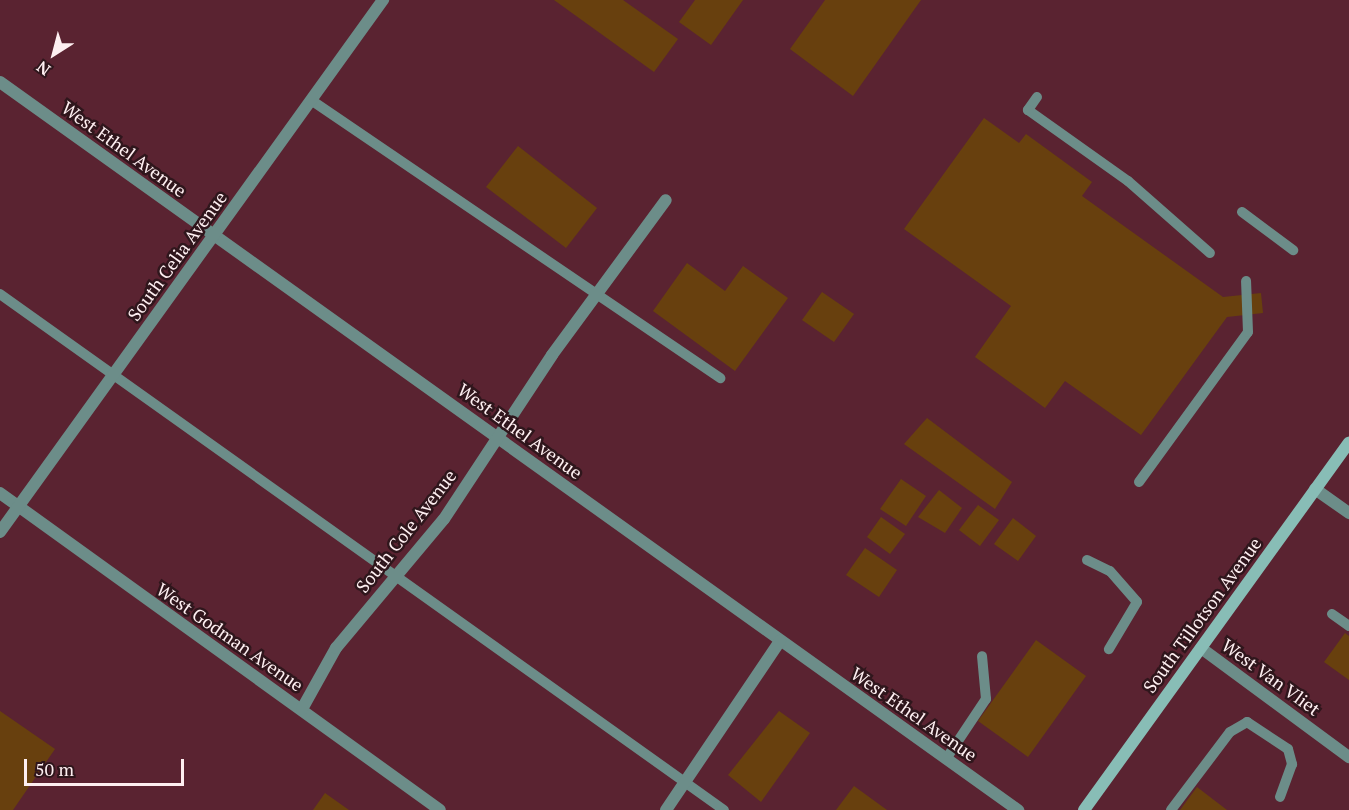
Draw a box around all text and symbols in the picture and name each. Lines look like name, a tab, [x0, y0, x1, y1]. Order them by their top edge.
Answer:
north arrow	[24, 24, 84, 84]
text: N	[32, 56, 55, 81]
street label: West Ethel Avenue	[57, 96, 191, 202]
street label: South Celia Avenue	[123, 187, 231, 325]
street label: West Ethel Avenue	[453, 378, 587, 484]
street label: South Cole Avenue	[351, 465, 461, 597]
street label: South Tillotson Avenue	[1138, 533, 1266, 697]
street label: West Godman Avenue	[152, 578, 308, 696]
street label: West Van Vliet	[1217, 634, 1325, 720]
street label: West Ethel Avenue	[847, 662, 981, 766]
scale bar	[27, 747, 188, 785]
text: 50 m	[35, 757, 74, 781]

